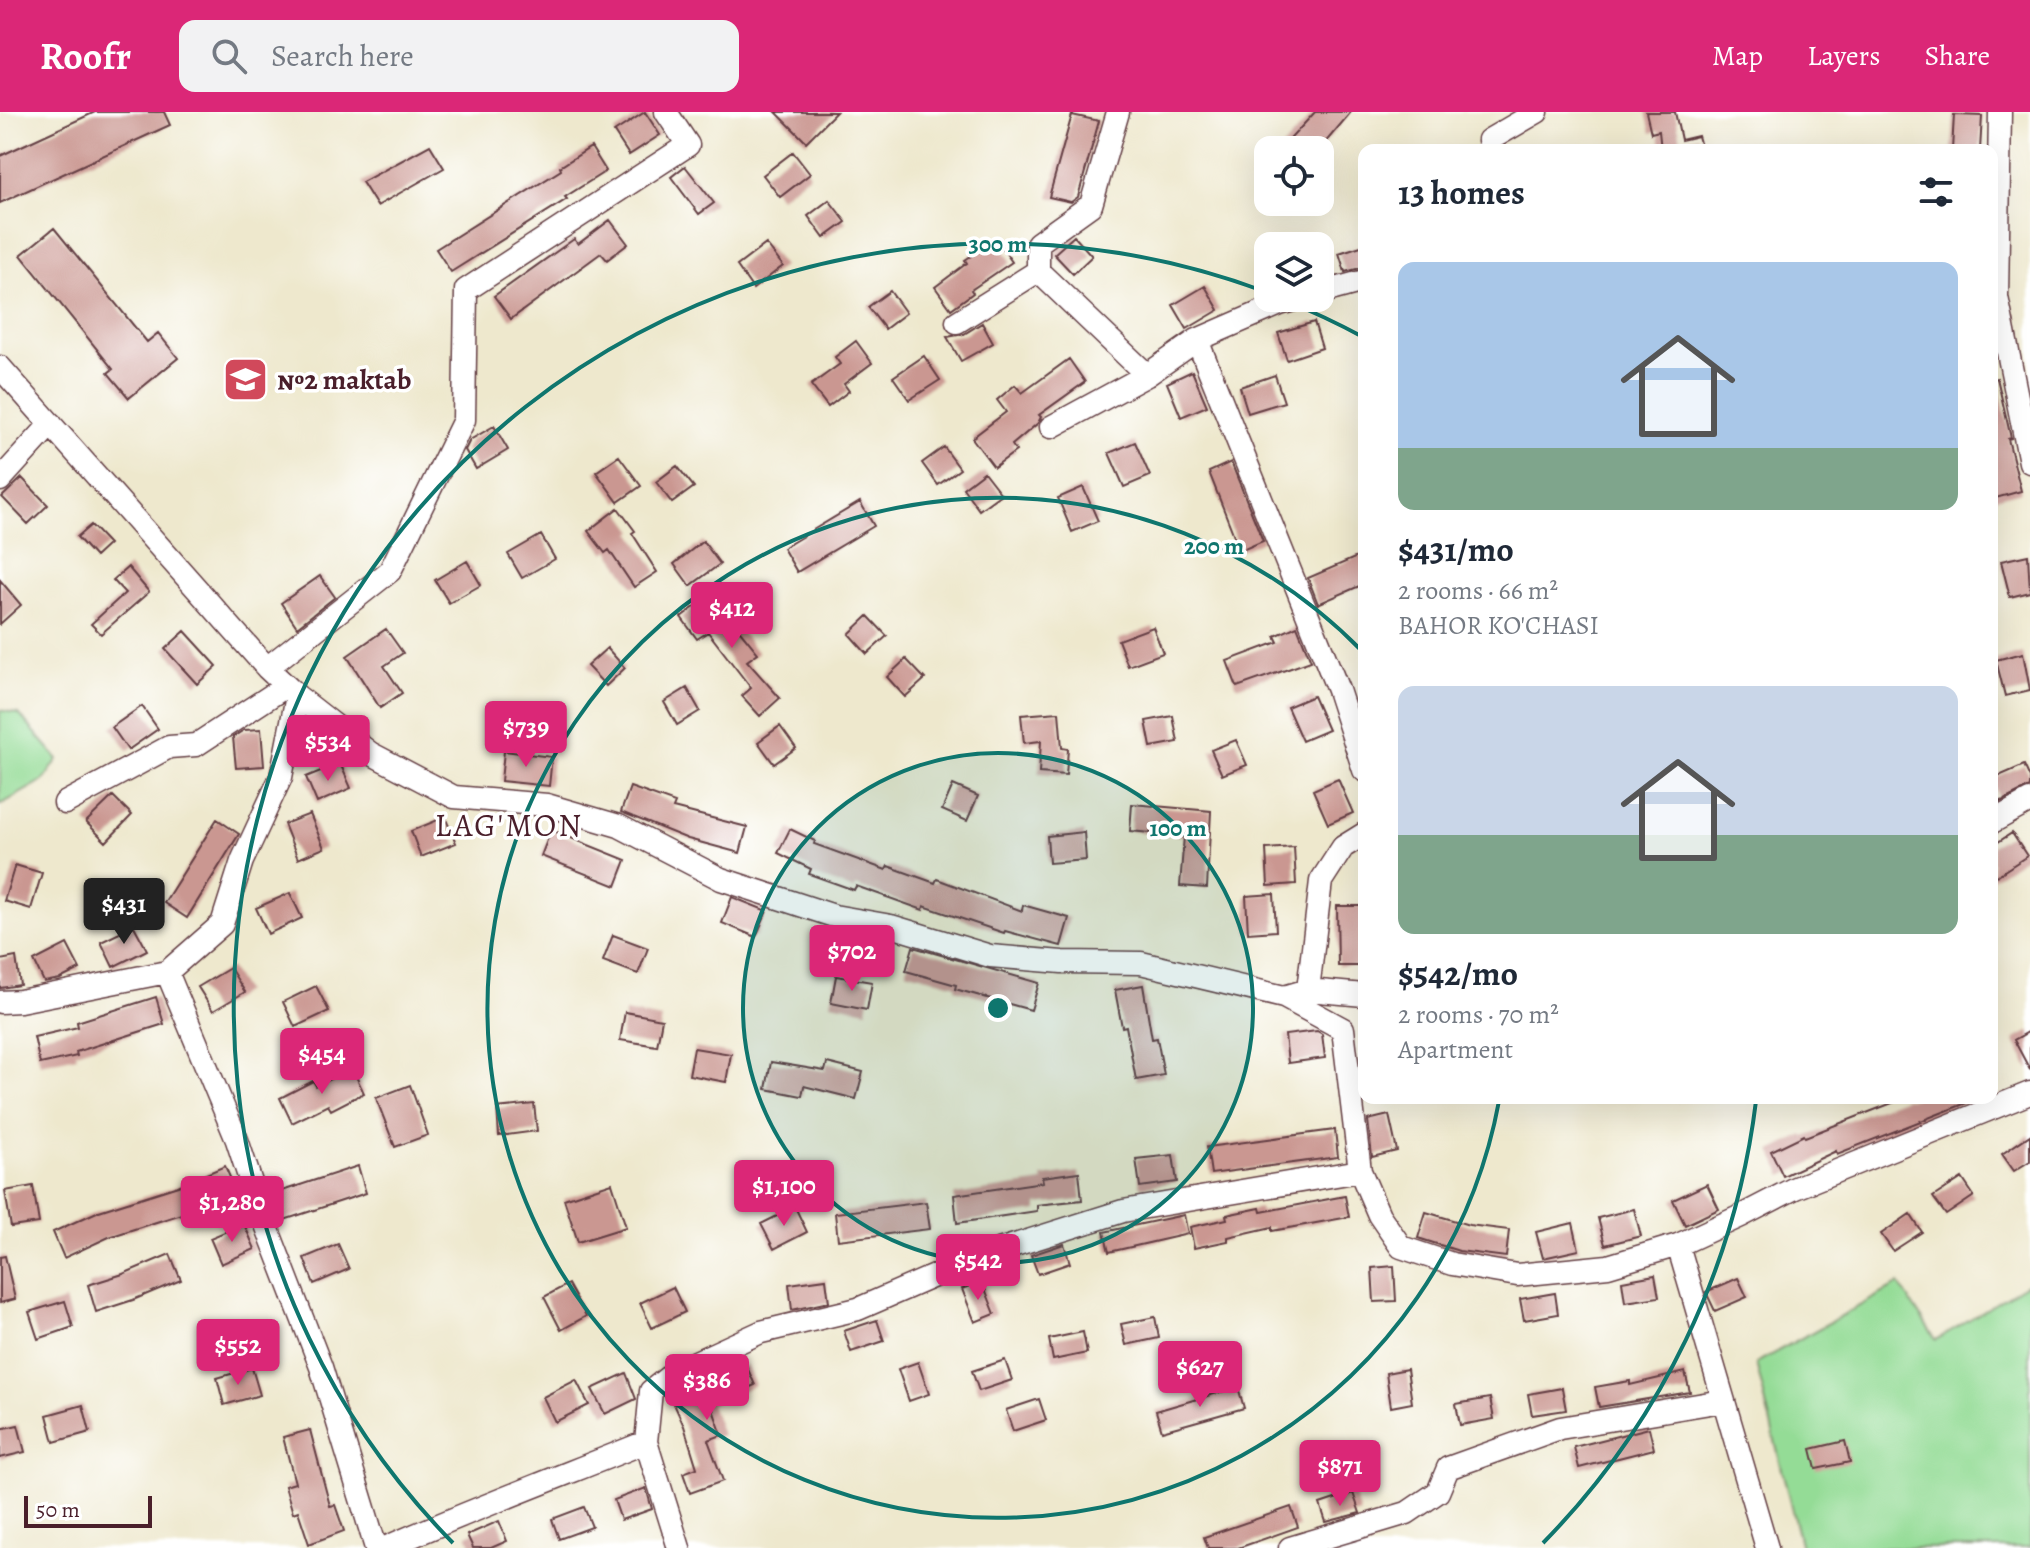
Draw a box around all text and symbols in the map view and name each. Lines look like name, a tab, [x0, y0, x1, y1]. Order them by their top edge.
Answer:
search box	[179, 20, 739, 92]
text: Roofr	[40, 30, 131, 82]
icon: search	[207, 34, 251, 78]
text: Search here	[271, 36, 414, 76]
text: Map	[1712, 37, 1763, 75]
text: Layers	[1807, 37, 1880, 75]
text: Share	[1924, 37, 1990, 75]
map controls	[1254, 136, 1334, 312]
button: locate	[1254, 136, 1334, 216]
text: 13 homes	[1398, 169, 1525, 216]
icon: filters	[1914, 170, 1958, 214]
text: 300 m	[969, 228, 1027, 260]
button: layers	[1254, 232, 1334, 312]
icon: home	[1606, 314, 1750, 458]
school or university icon: №2 maktab	[222, 355, 270, 403]
place label: №2 maktab	[277, 361, 411, 399]
text: $431/mo	[1398, 526, 1514, 573]
text: 200 m	[1184, 530, 1244, 562]
text: 2 rooms · 66 m²	[1398, 573, 1558, 608]
pin: $412	[685, 582, 779, 650]
text: $412	[709, 590, 755, 625]
text: BAHOR KO'CHASI	[1398, 608, 1599, 643]
pin: $739	[479, 701, 573, 769]
text: $739	[503, 709, 549, 744]
pin: $534	[281, 715, 375, 783]
text: $534	[305, 723, 351, 758]
icon: home	[1606, 738, 1750, 882]
district label: LAG'MON	[435, 803, 583, 847]
text: 100 m	[1149, 812, 1207, 844]
pin: $431	[77, 878, 171, 946]
text: $431	[102, 886, 146, 921]
pin: $702	[805, 925, 899, 993]
text: $702	[828, 933, 876, 968]
text: $542/mo	[1398, 950, 1518, 997]
centre of rings	[984, 994, 1012, 1022]
text: 2 rooms · 70 m²	[1398, 997, 1559, 1032]
pin: $454	[275, 1028, 369, 1096]
text: Apartment	[1398, 1032, 1513, 1067]
text: $454	[298, 1036, 346, 1071]
pin: $1,100	[719, 1160, 849, 1228]
text: $1,100	[752, 1168, 816, 1203]
pin: $1,280	[167, 1176, 297, 1244]
text: $1,280	[199, 1184, 265, 1219]
pin: $542	[931, 1234, 1025, 1302]
text: $542	[954, 1242, 1002, 1277]
pin: $552	[191, 1319, 285, 1387]
text: $552	[215, 1327, 261, 1362]
pin: $627	[1153, 1341, 1247, 1409]
text: $627	[1176, 1349, 1224, 1384]
pin: $386	[660, 1354, 754, 1422]
text: $386	[683, 1362, 731, 1397]
pin: $871	[1293, 1440, 1387, 1508]
text: $871	[1317, 1448, 1363, 1483]
scale bar	[24, 1492, 152, 1528]
text: 50 m	[36, 1495, 80, 1525]

